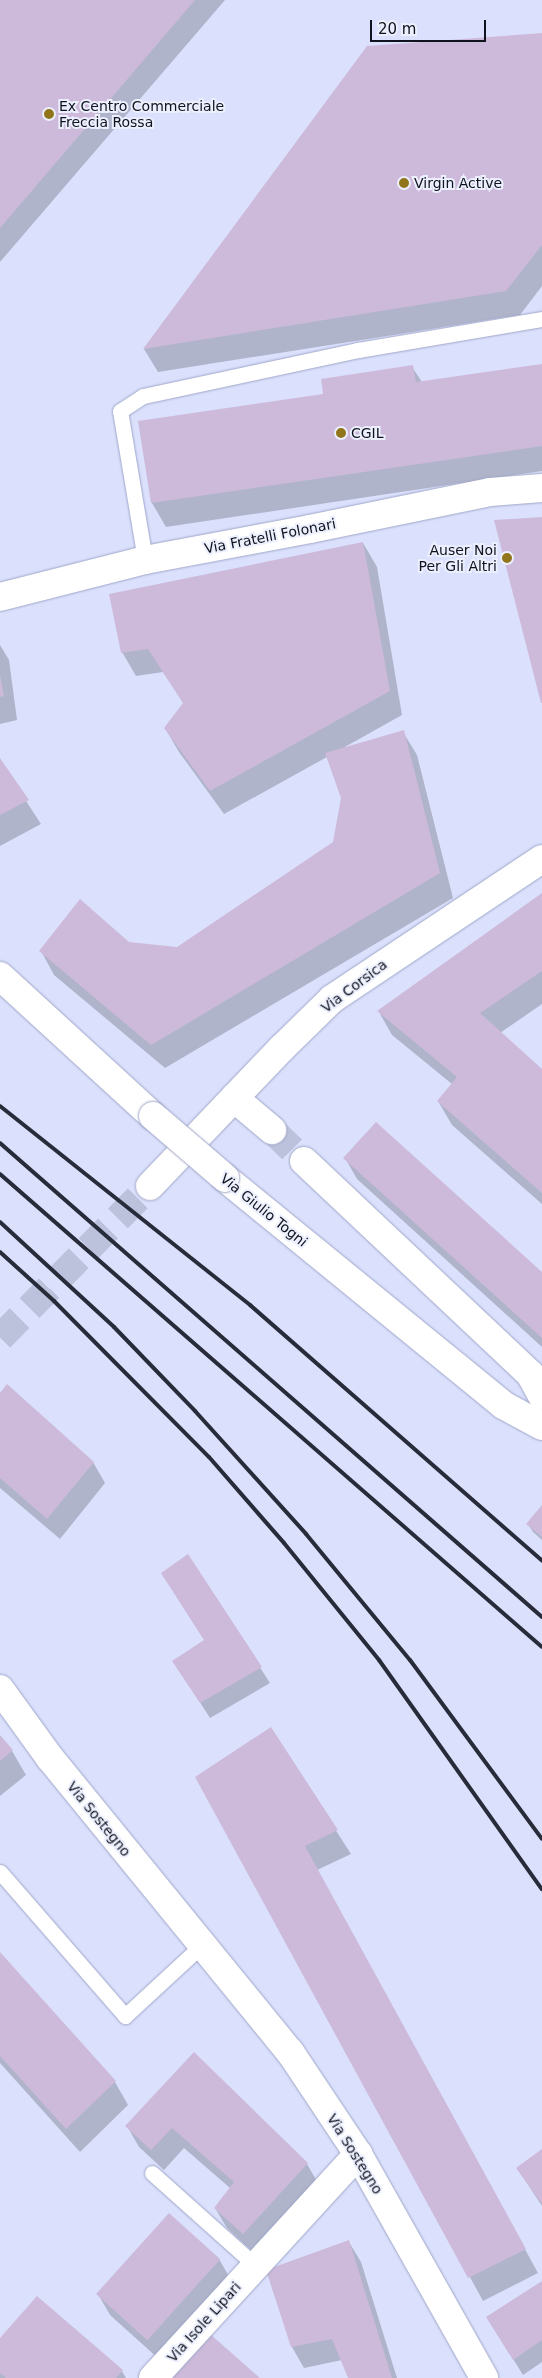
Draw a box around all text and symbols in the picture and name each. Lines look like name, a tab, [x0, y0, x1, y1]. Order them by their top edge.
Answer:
scale bar	[372, 10, 488, 42]
text: 20 m	[378, 20, 416, 38]
place label: Ex Centro Commerciale Freccia Rossa	[59, 98, 224, 130]
marker: Ex Centro Commerciale Freccia Rossa	[43, 108, 55, 120]
place label: Virgin Active	[414, 175, 502, 191]
marker: Virgin Active	[398, 177, 410, 189]
place label: CGIL	[351, 425, 384, 441]
marker: CGIL	[335, 427, 347, 439]
street label: Via Fratelli Folonari	[203, 515, 337, 557]
place label: Auser Noi Per Gli Altri	[419, 542, 497, 574]
marker: Auser Noi Per Gli Altri	[501, 552, 513, 564]
street label: Via Corsica	[318, 956, 390, 1016]
street label: Via Giulio Togni	[217, 1170, 311, 1250]
street label: Via Sostegno	[64, 1778, 134, 1860]
street label: Via Sostegno	[324, 2111, 386, 2197]
street label: Via Isole Lipari	[164, 2279, 244, 2365]

